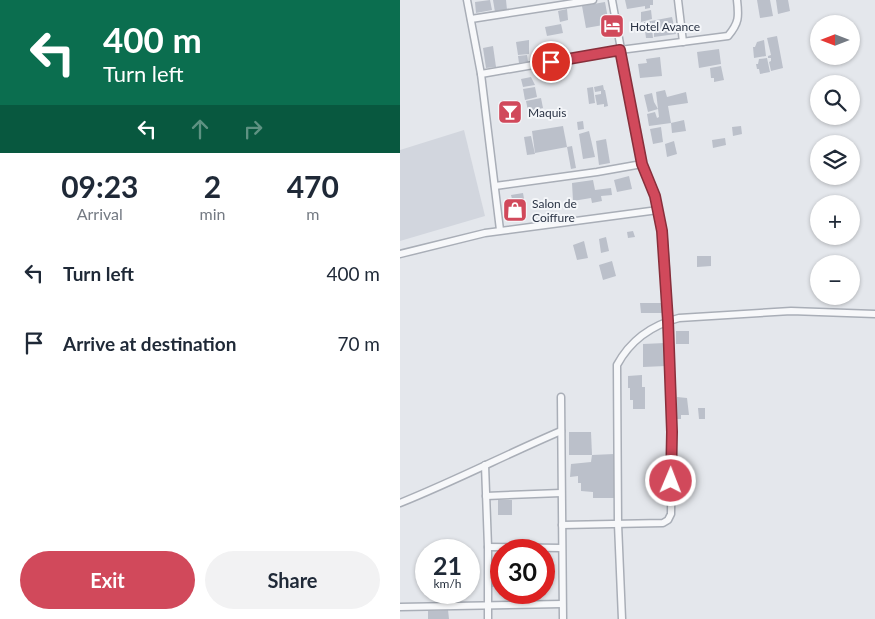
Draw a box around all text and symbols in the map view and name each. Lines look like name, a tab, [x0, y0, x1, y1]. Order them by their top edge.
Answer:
hotel icon: Hotel Avance	[599, 13, 625, 39]
north arrow	[810, 15, 860, 65]
map controls	[810, 15, 860, 305]
text: 400 m	[103, 18, 202, 60]
place label: Hotel Avance	[630, 19, 700, 34]
icon: left	[20, 20, 85, 85]
pin	[530, 41, 572, 83]
icon: arrive	[537, 48, 565, 76]
text: Turn left	[103, 60, 184, 87]
button: search	[810, 75, 860, 125]
bar icon: Maquis	[497, 99, 523, 125]
place label: Maquis	[528, 105, 566, 120]
icon: left	[133, 115, 161, 143]
icon: ahead	[186, 115, 214, 143]
icon: right	[239, 115, 267, 143]
button: layers	[810, 135, 860, 185]
text: 09:23	[61, 168, 138, 204]
text: 2	[204, 168, 221, 204]
text: 470	[287, 168, 339, 204]
button: +	[810, 195, 860, 245]
place label: Salon de Coiffure	[532, 196, 577, 225]
shop icon: Salon de Coiffure	[502, 197, 528, 223]
text: Arrival	[77, 204, 123, 223]
text: min	[200, 204, 226, 223]
text: m	[306, 204, 319, 223]
button: −	[810, 255, 860, 305]
icon: left	[20, 259, 48, 287]
text: Turn left	[63, 262, 134, 285]
text: 400 m	[326, 262, 380, 285]
icon: arrive	[20, 329, 48, 357]
text: Arrive at destination	[63, 332, 236, 355]
text: 70 m	[337, 332, 380, 355]
position arrow	[644, 454, 696, 506]
speed limit sign: 30	[490, 539, 555, 604]
text: 21	[433, 550, 462, 580]
button: Exit	[20, 551, 195, 609]
button: Share	[205, 551, 380, 609]
text: km/h	[433, 576, 462, 591]

